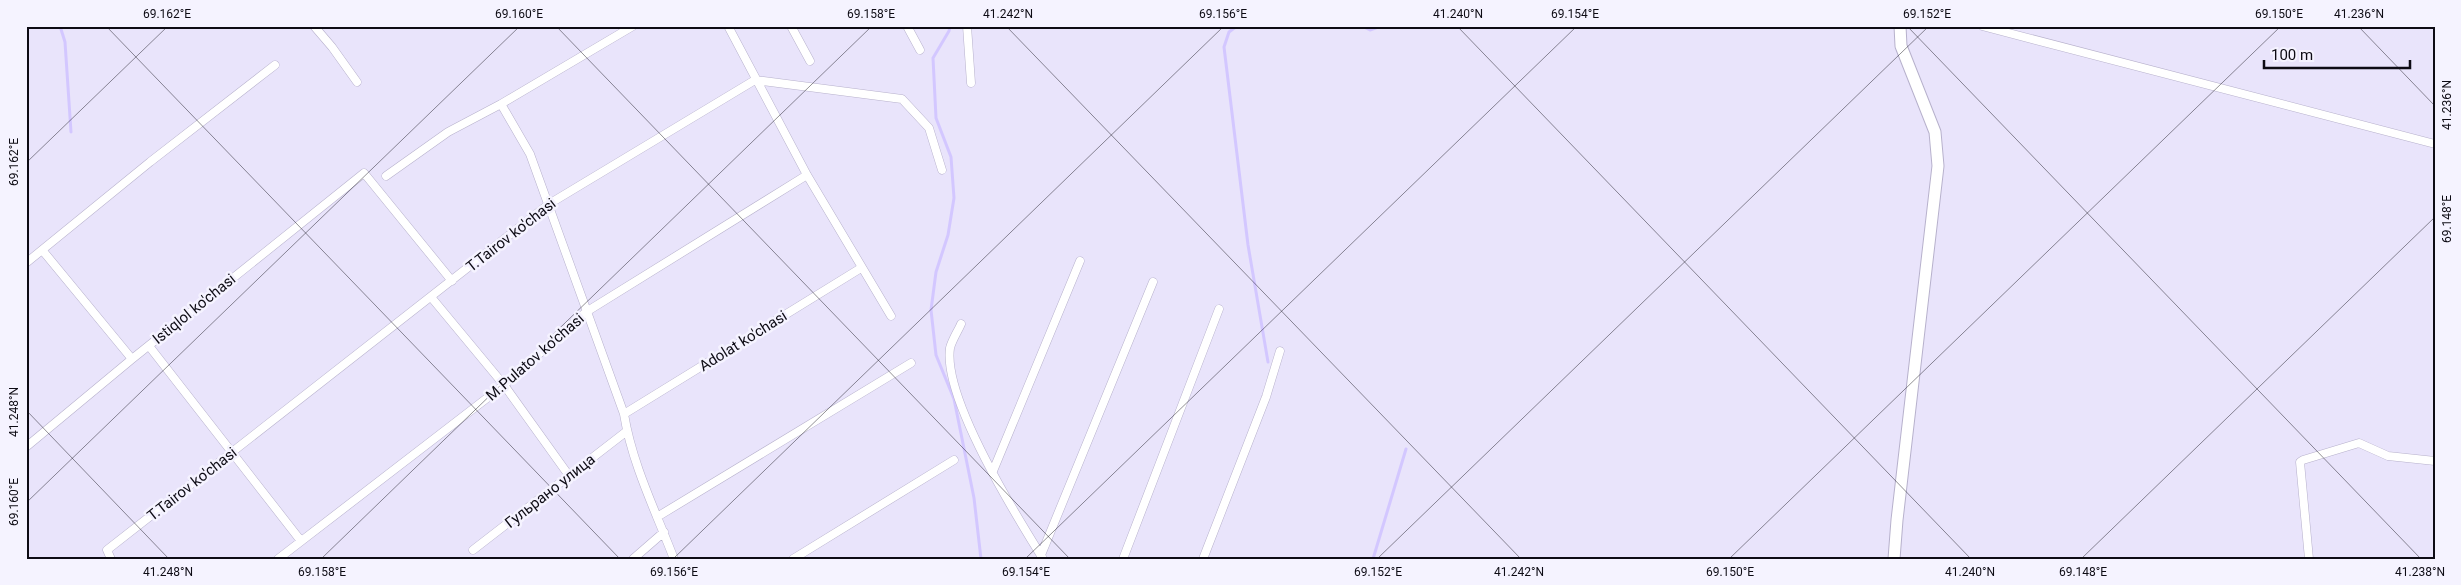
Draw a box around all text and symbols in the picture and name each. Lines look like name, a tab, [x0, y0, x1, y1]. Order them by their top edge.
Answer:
text: 69.162°E	[143, 7, 191, 21]
text: 69.160°E	[495, 7, 543, 21]
text: 69.158°E	[847, 7, 895, 21]
text: 41.242°N	[983, 7, 1033, 21]
text: 69.156°E	[1199, 7, 1247, 21]
text: 41.240°N	[1433, 7, 1483, 21]
text: 69.154°E	[1551, 7, 1599, 21]
text: 69.152°E	[1903, 7, 1951, 21]
text: 69.150°E	[2255, 7, 2303, 21]
text: 41.236°N	[2334, 7, 2384, 21]
scale bar	[2264, 38, 2410, 70]
text: 100 m	[2271, 46, 2313, 64]
text: 41.236°N	[2440, 80, 2454, 130]
text: 69.162°E	[7, 138, 21, 186]
street label: T.Tairov ko'chasi	[463, 194, 559, 276]
text: 69.148°E	[2440, 195, 2454, 243]
street label: Istiqlol ko'chasi	[149, 270, 239, 348]
street label: Adolat ko'chasi	[696, 307, 790, 375]
street label: M.Pulatov ko'chasi	[482, 310, 588, 404]
text: 41.248°N	[7, 387, 21, 437]
street label: T.Tairov ko'chasi	[144, 443, 240, 525]
street label: Гульрано улица	[501, 450, 599, 532]
text: 69.160°E	[7, 478, 21, 526]
text: 41.248°N	[143, 565, 193, 579]
text: 69.158°E	[298, 565, 346, 579]
text: 69.156°E	[650, 565, 698, 579]
text: 69.154°E	[1002, 565, 1050, 579]
text: 69.152°E	[1354, 565, 1402, 579]
text: 41.242°N	[1494, 565, 1544, 579]
text: 69.150°E	[1706, 565, 1754, 579]
text: 41.240°N	[1945, 565, 1995, 579]
text: 69.148°E	[2059, 565, 2107, 579]
text: 41.238°N	[2395, 565, 2445, 579]

